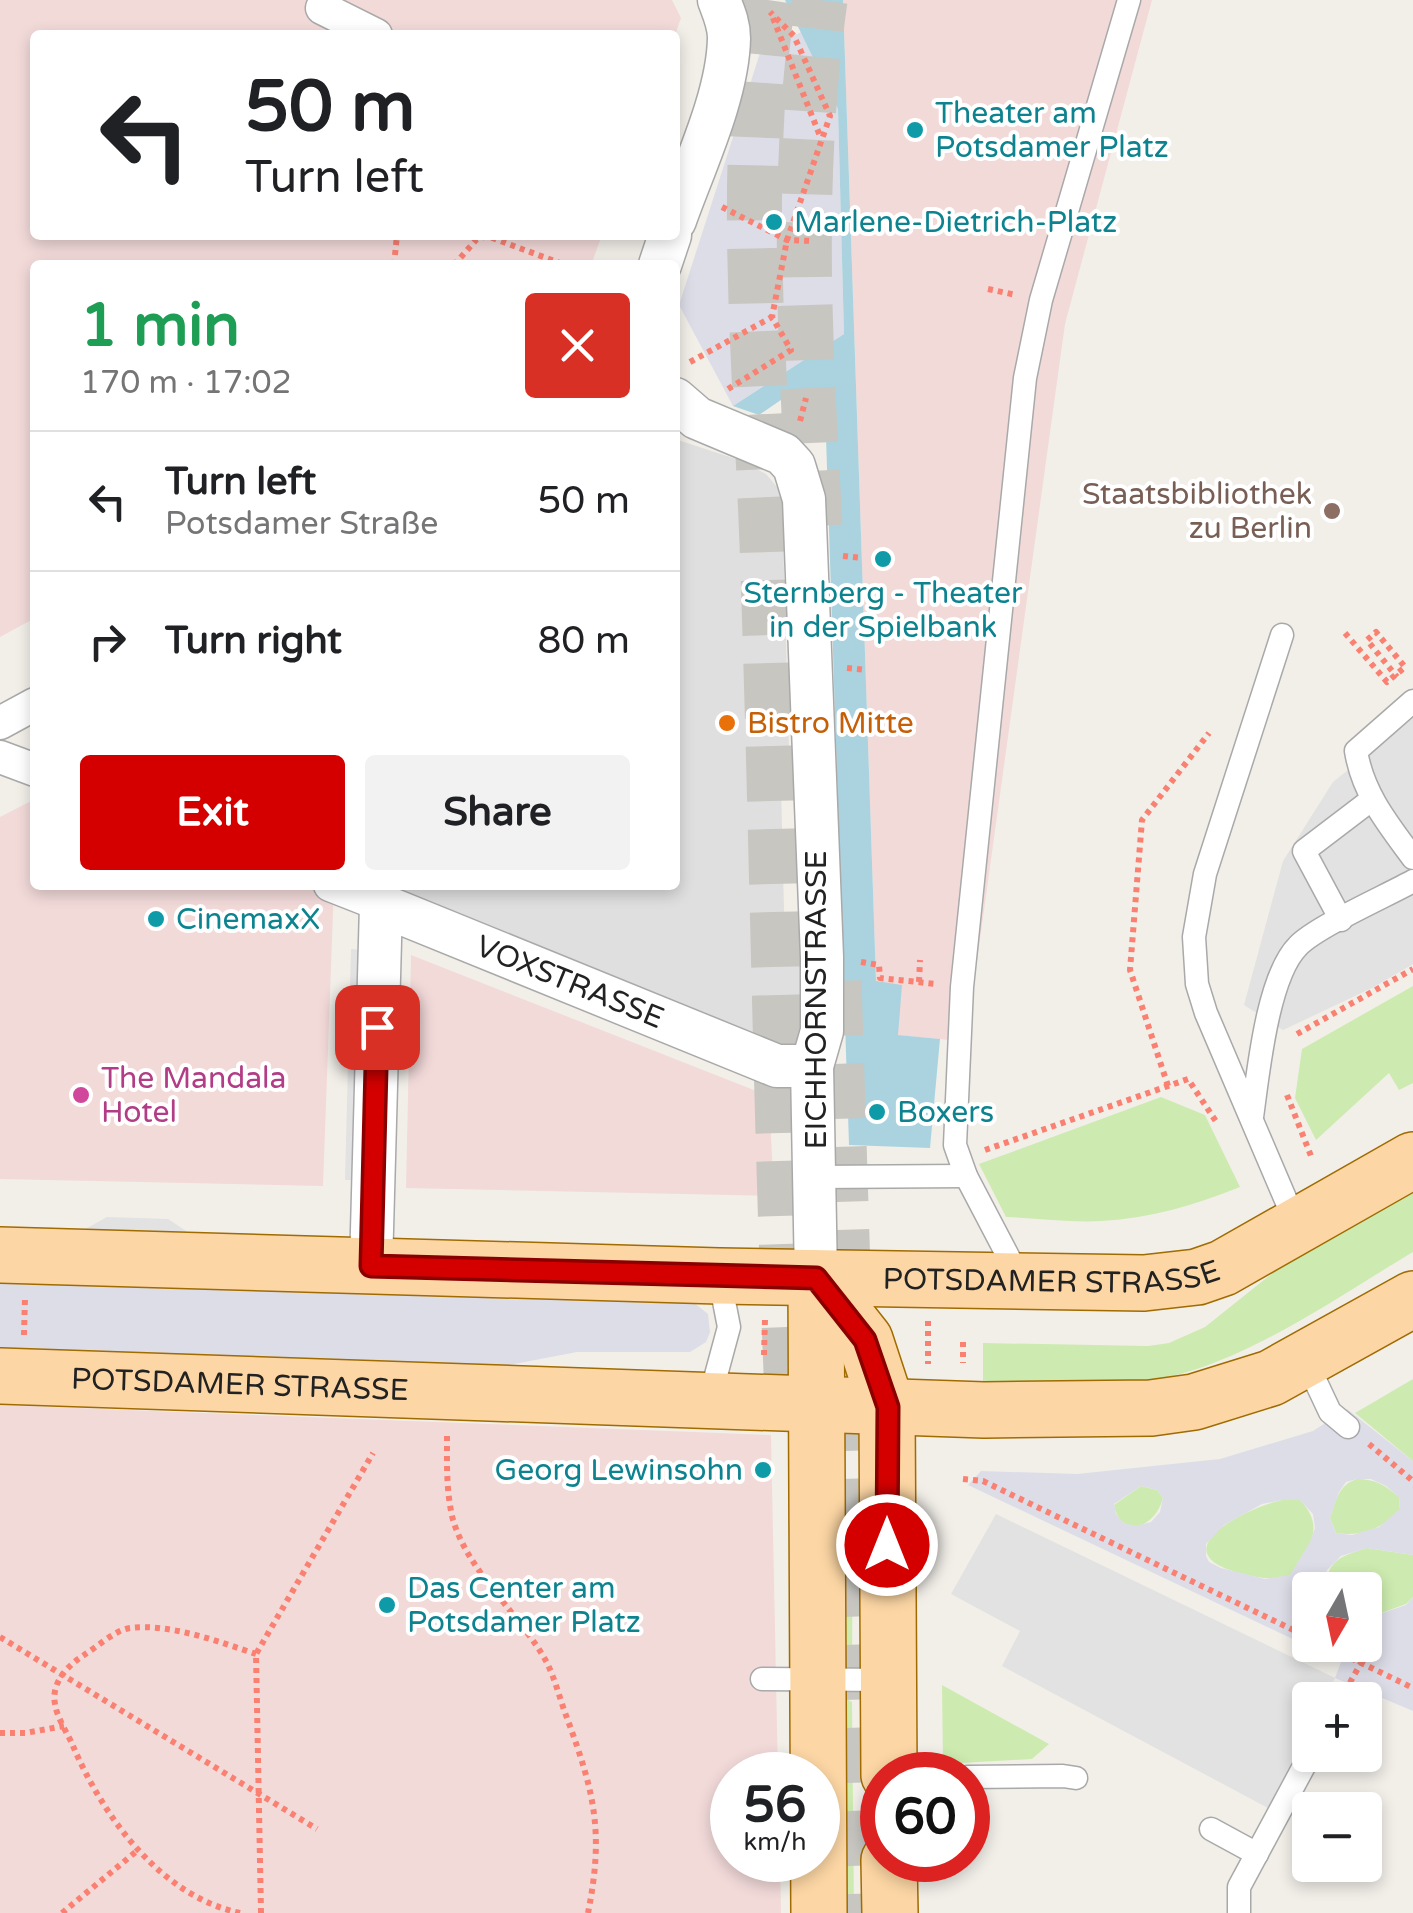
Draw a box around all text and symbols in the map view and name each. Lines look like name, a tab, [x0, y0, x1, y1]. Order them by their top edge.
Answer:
text: 50 m	[245, 66, 415, 150]
icon: left	[80, 70, 210, 200]
place label: Theater am Potsdamer Platz	[935, 95, 1169, 166]
marker: Theater am Potsdamer Platz	[904, 119, 926, 141]
text: Turn left	[245, 151, 424, 205]
place label: Marlene-Dietrich-Platz	[794, 204, 1117, 241]
marker: Marlene-Dietrich-Platz	[763, 211, 785, 233]
text: 1 min	[80, 290, 240, 362]
button: close	[525, 293, 630, 398]
text: 170 m · 17:02	[80, 364, 292, 402]
text: Turn left	[165, 459, 316, 505]
icon: left	[80, 474, 135, 529]
place label: Staatsbibliothek zu Berlin	[1082, 476, 1312, 547]
text: 50 m	[538, 478, 630, 524]
marker: Staatsbibliothek zu Berlin	[1321, 500, 1343, 522]
text: Potsdamer Straße	[165, 505, 438, 543]
marker: Sternberg - Theater in der Spielbank	[872, 548, 894, 570]
place label: Sternberg - Theater in der Spielbank	[743, 575, 1023, 646]
icon: right	[80, 614, 135, 669]
text: Turn right	[165, 618, 342, 664]
text: 80 m	[538, 618, 630, 664]
place label: Bistro Mitte	[747, 705, 914, 742]
marker: Bistro Mitte	[716, 712, 738, 734]
button: Exit	[80, 755, 345, 870]
button: Share	[365, 755, 630, 870]
street label: EICHHORNSTRASSE	[798, 850, 835, 1150]
place label: CinemaxX	[176, 901, 320, 938]
marker: CinemaxX	[145, 908, 167, 930]
street label: VOXSTRASSE	[470, 928, 669, 1037]
pin	[335, 985, 420, 1070]
icon: arrive	[350, 1000, 405, 1055]
place label: The Mandala Hotel	[101, 1060, 286, 1131]
marker: The Mandala Hotel	[70, 1084, 92, 1106]
place label: Boxers	[897, 1094, 994, 1131]
marker: Boxers	[866, 1101, 888, 1123]
street label: POTSDAMER STRASSE	[882, 1252, 1225, 1302]
street label: POTSDAMER STRASSE	[70, 1360, 409, 1409]
place label: Georg Lewinsohn	[495, 1452, 743, 1489]
marker: Georg Lewinsohn	[752, 1459, 774, 1481]
position arrow	[835, 1493, 939, 1597]
place label: Das Center am Potsdamer Platz	[407, 1570, 641, 1641]
north arrow	[1292, 1572, 1382, 1662]
map controls	[1292, 1572, 1382, 1882]
marker: Das Center am Potsdamer Platz	[376, 1594, 398, 1616]
button: +	[1292, 1682, 1382, 1772]
speed limit sign: 60	[860, 1752, 990, 1882]
text: 56	[744, 1775, 806, 1835]
button: −	[1292, 1792, 1382, 1882]
text: km/h	[744, 1827, 806, 1857]

